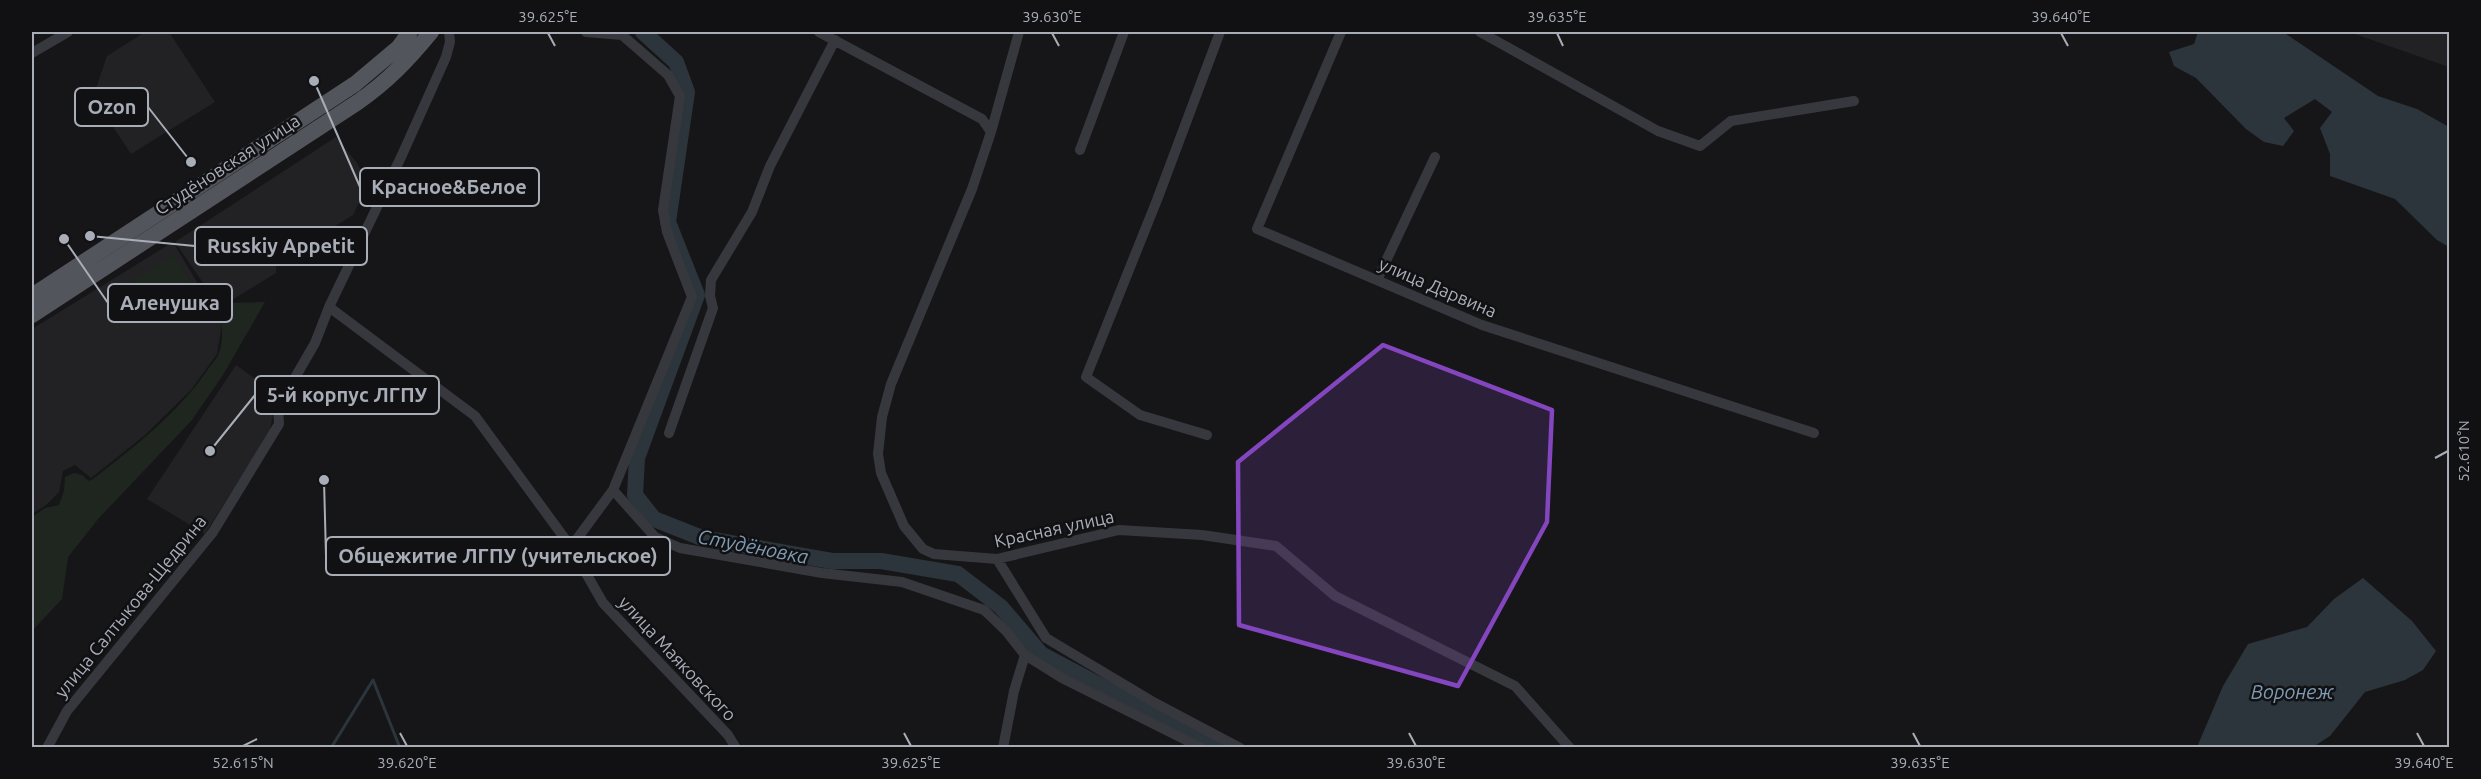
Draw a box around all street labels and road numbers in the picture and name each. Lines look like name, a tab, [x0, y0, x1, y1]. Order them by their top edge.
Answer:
street label: Студёновская улица	[151, 110, 303, 218]
street label: улица Дарвина	[1376, 253, 1500, 321]
street label: Красная улица	[992, 506, 1116, 550]
street label: улица Салтыкова-Щедрина	[50, 511, 210, 701]
street label: улица Маяковского	[615, 592, 741, 724]

